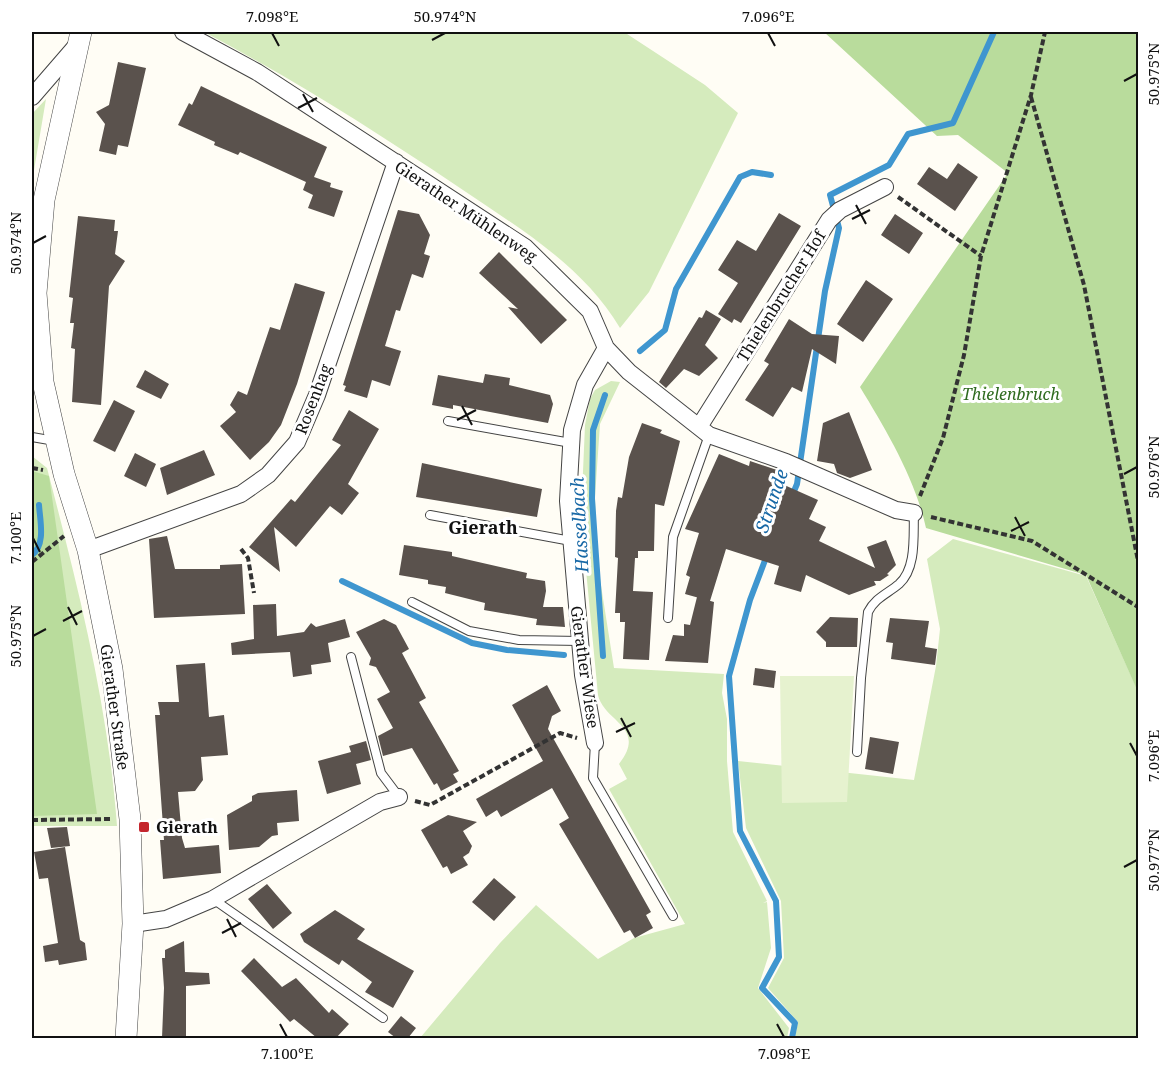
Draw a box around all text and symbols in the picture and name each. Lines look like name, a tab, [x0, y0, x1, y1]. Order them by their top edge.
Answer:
text: 7.098°E	[246, 6, 298, 26]
text: 50.974°N	[413, 6, 477, 26]
text: 7.096°E	[742, 6, 794, 26]
text: 50.975°N	[1143, 42, 1163, 106]
street label: Gierather Mühlenweg	[390, 155, 542, 267]
text: 50.974°N	[5, 211, 25, 275]
street label: Thielenbrucher Hof	[732, 224, 831, 366]
street label: Rosenhag	[290, 360, 337, 437]
park label: Thielenbruch	[962, 383, 1060, 405]
text: 50.976°N	[1143, 435, 1163, 499]
water label: Strunde	[749, 466, 793, 536]
water label: Hasselbach	[564, 476, 594, 575]
text: 7.100°E	[5, 512, 25, 564]
district label: Gierath	[448, 515, 518, 539]
text: 50.975°N	[5, 604, 25, 668]
street label: Gierather Wiese	[566, 604, 604, 730]
street label: Gierather Straße	[95, 643, 135, 771]
text: 7.096°E	[1143, 730, 1163, 782]
place label: Gierath	[156, 816, 218, 838]
marker: Gierath	[137, 820, 151, 834]
text: 50.977°N	[1143, 828, 1163, 892]
text: 7.100°E	[261, 1043, 313, 1063]
text: 7.098°E	[758, 1043, 810, 1063]

